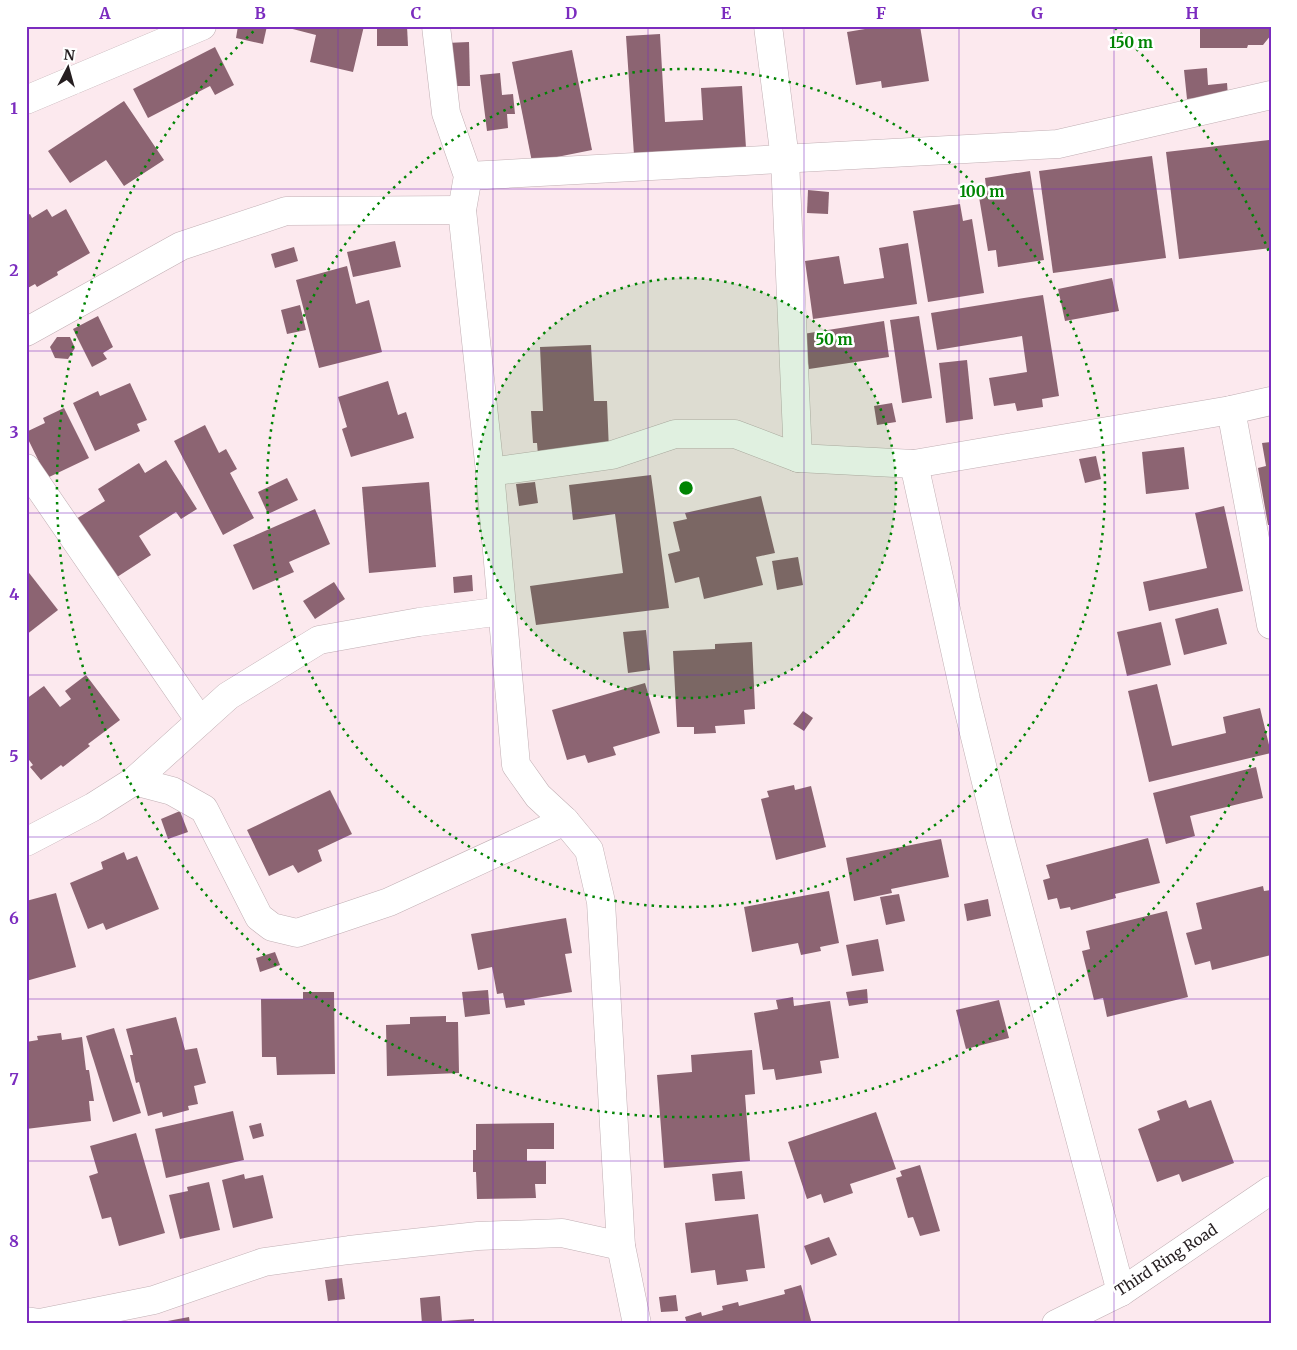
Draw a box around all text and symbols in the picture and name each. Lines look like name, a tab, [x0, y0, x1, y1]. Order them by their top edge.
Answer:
text: A	[98, 3, 111, 23]
text: B	[254, 3, 266, 23]
text: C	[411, 3, 421, 23]
text: D	[565, 3, 577, 23]
text: E	[721, 3, 732, 23]
text: F	[876, 3, 886, 23]
text: G	[1031, 3, 1043, 23]
text: H	[1185, 3, 1199, 23]
text: 150 m	[1109, 33, 1153, 52]
north arrow	[42, 42, 92, 92]
text: N	[63, 46, 76, 65]
text: 1	[10, 98, 18, 118]
text: 100 m	[960, 182, 1004, 201]
text: 2	[9, 260, 19, 280]
text: 50 m	[815, 330, 853, 349]
text: 3	[9, 422, 19, 442]
centre of rings	[677, 479, 695, 497]
text: 4	[9, 584, 19, 604]
text: 5	[9, 746, 19, 766]
text: 6	[9, 908, 19, 928]
text: 7	[9, 1069, 19, 1089]
street label: Third Ring Road	[1111, 1220, 1221, 1300]
text: 8	[9, 1231, 19, 1251]

